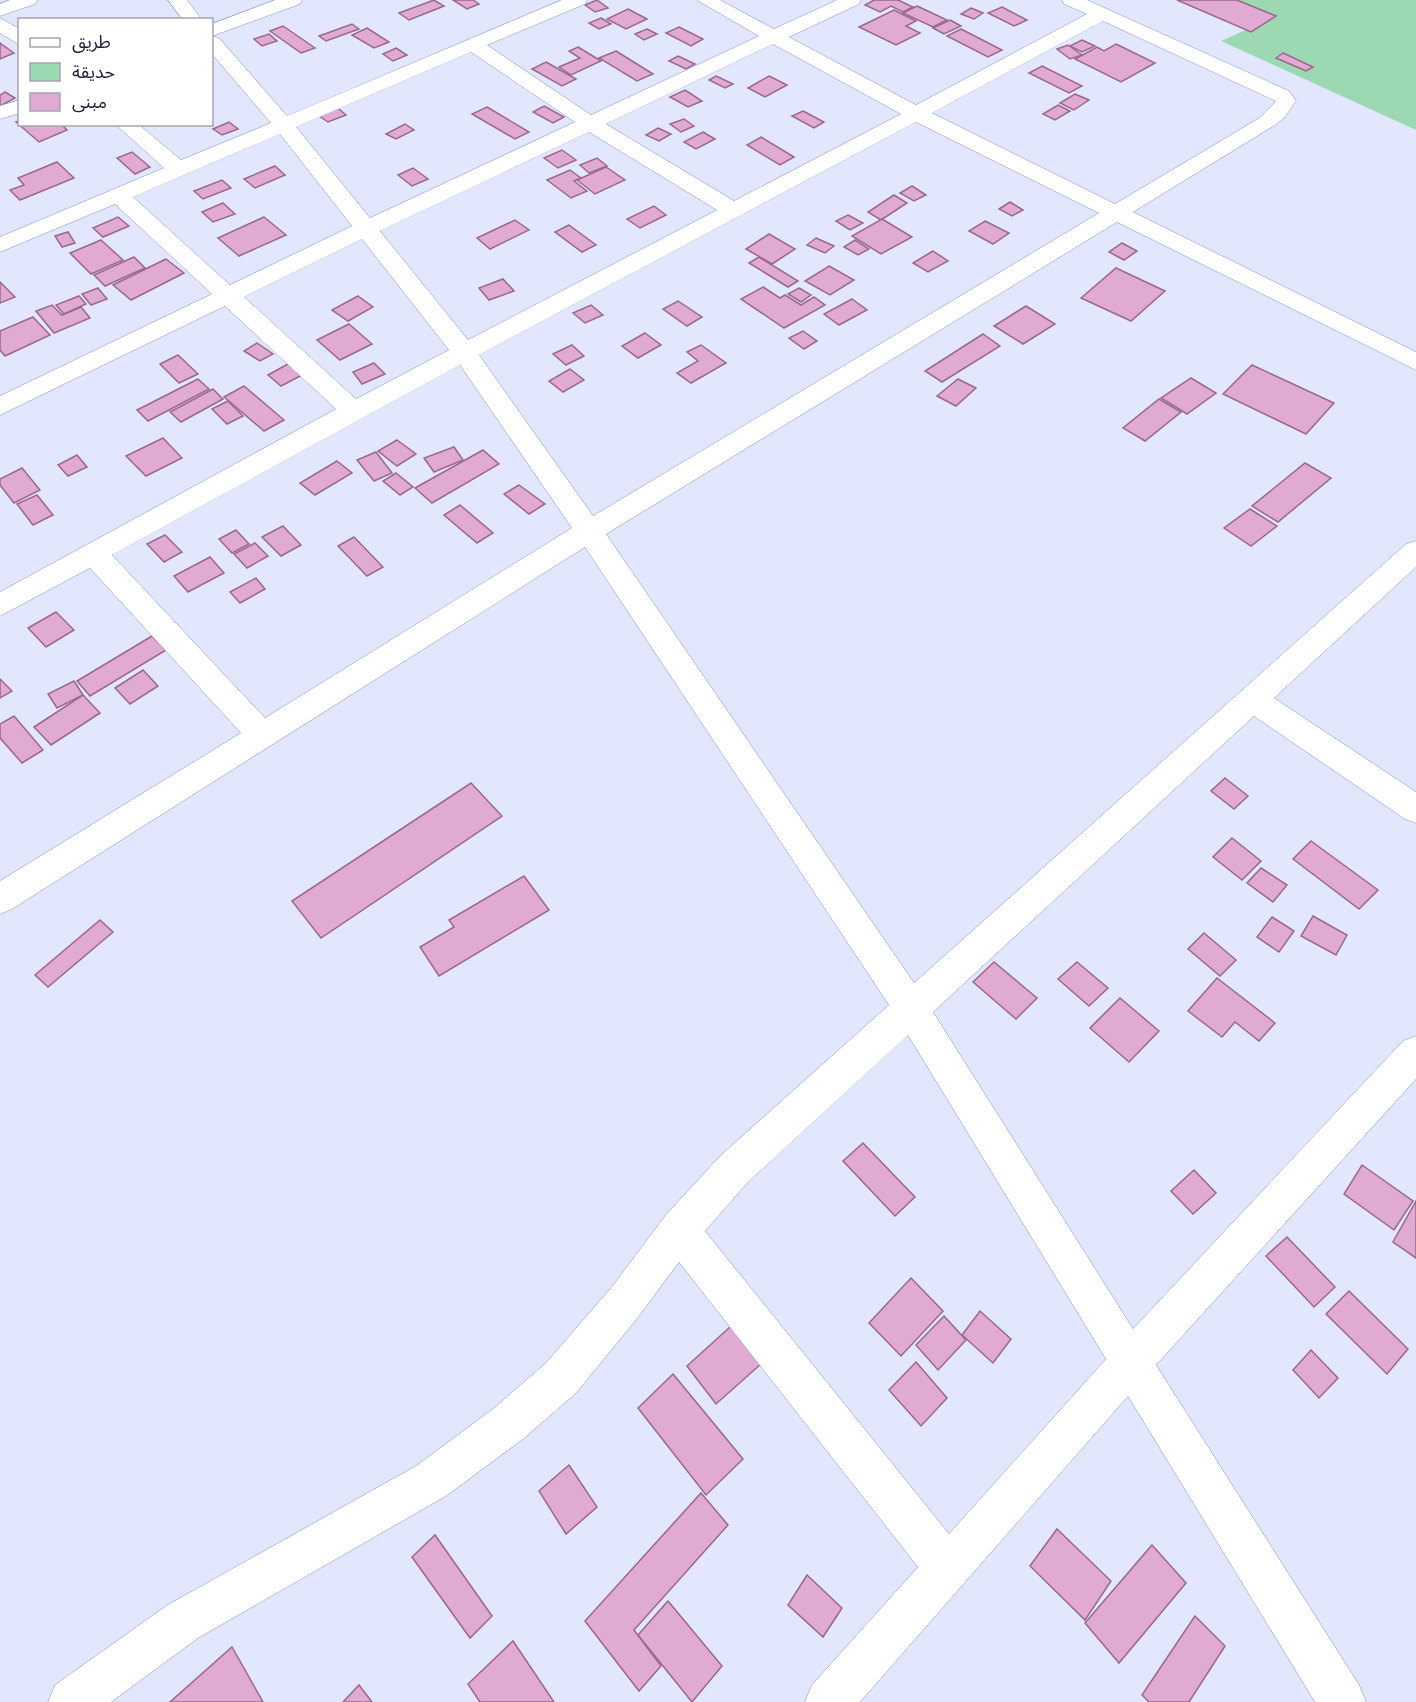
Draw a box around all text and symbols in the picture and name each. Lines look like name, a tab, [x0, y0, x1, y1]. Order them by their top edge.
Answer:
legend	[18, 18, 213, 126]
text: طريق	[72, 31, 111, 53]
text: حديقة	[72, 61, 115, 82]
text: مبنى	[72, 91, 107, 113]

